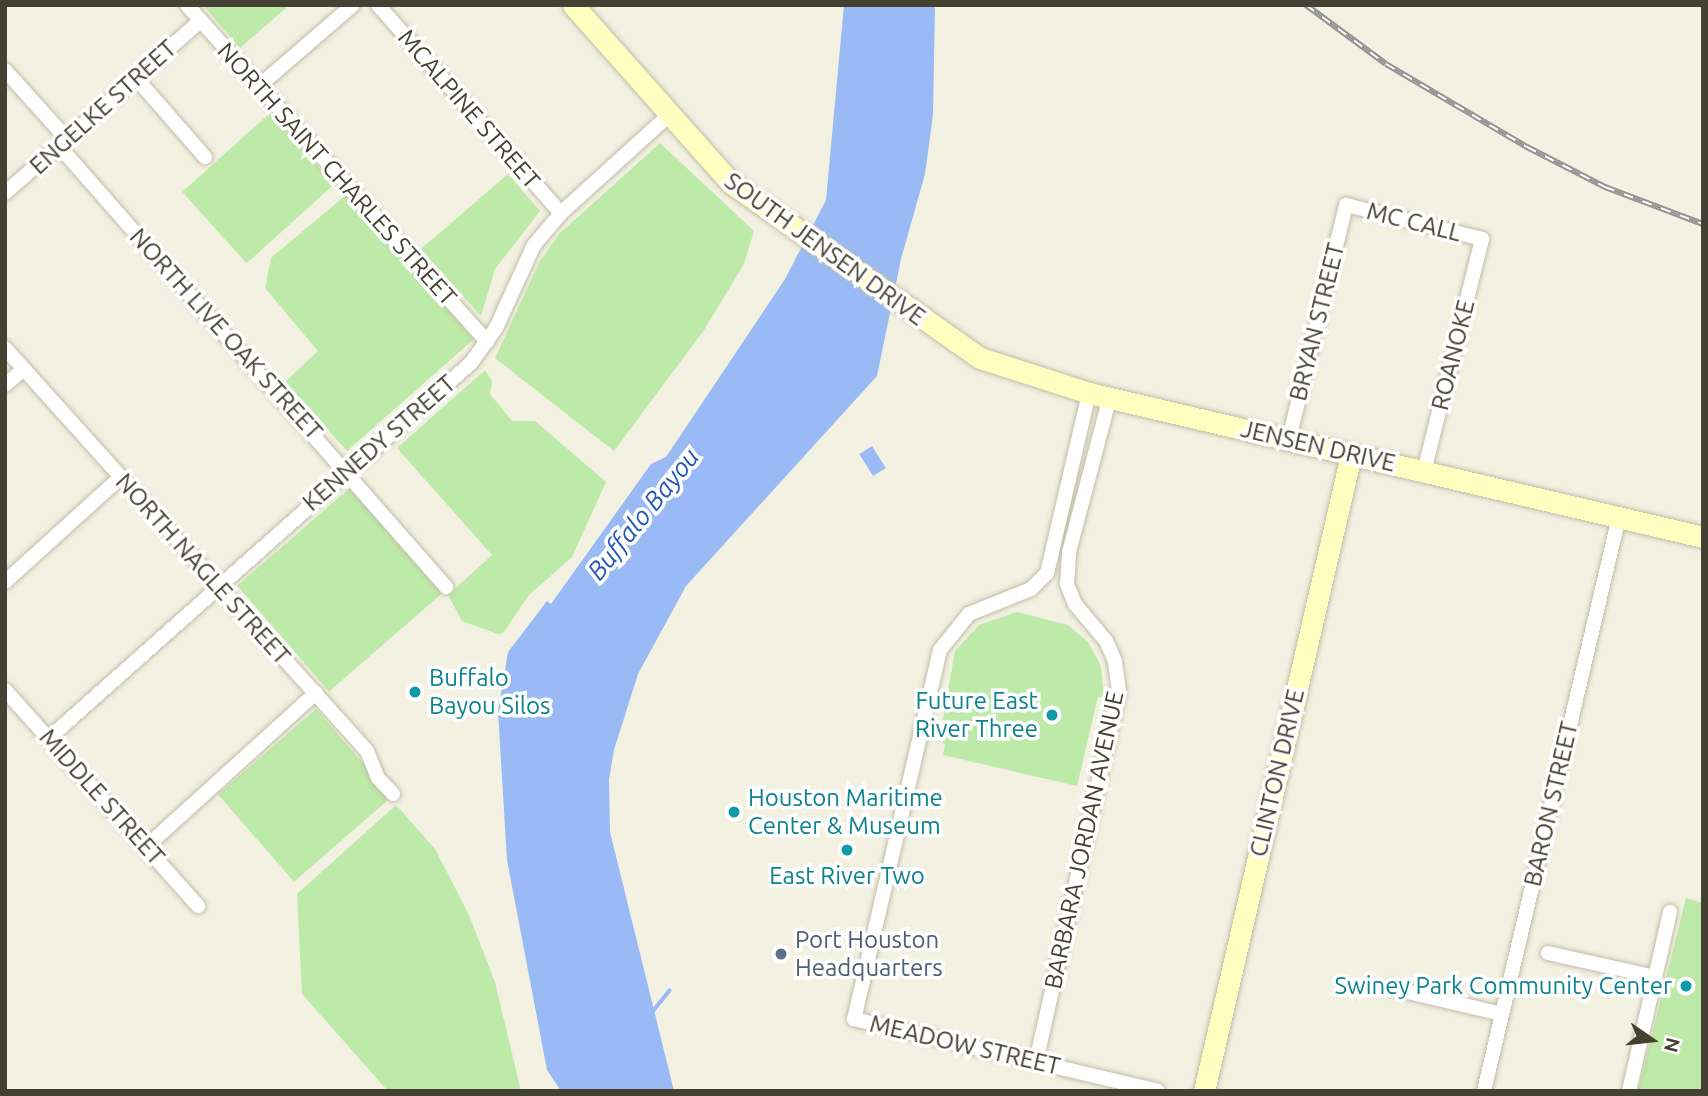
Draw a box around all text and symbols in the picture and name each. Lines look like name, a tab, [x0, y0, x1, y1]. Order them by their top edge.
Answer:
street label: MCALPINE STREET	[392, 23, 546, 195]
street label: ENGELKE STREET	[24, 34, 182, 180]
street label: NORTH SAINT CHARLES STREET	[211, 37, 463, 311]
street label: SOUTH JENSEN DRIVE	[719, 167, 931, 331]
street label: MC CALL	[1364, 196, 1464, 248]
street label: NORTH LIVE OAK STREET	[124, 223, 328, 445]
street label: BRYAN STREET	[1283, 240, 1351, 404]
street label: ROANOKE	[1425, 297, 1481, 413]
street label: KENNEDY STREET	[297, 369, 461, 517]
street label: JENSEN DRIVE	[1238, 414, 1398, 478]
water label: Buffalo Bayou	[580, 442, 706, 586]
street label: NORTH NAGLE STREET	[110, 468, 296, 670]
place label: Buffalo Bayou Silos	[429, 664, 550, 720]
marker: Buffalo Bayou Silos	[407, 684, 423, 700]
street label: CLINTON DRIVE	[1244, 686, 1310, 860]
place label: Future East River Three	[915, 687, 1038, 743]
street label: BARBARA JORDAN AVENUE	[1038, 688, 1130, 992]
marker: Future East River Three	[1044, 707, 1060, 723]
street label: BARON STREET	[1518, 719, 1584, 889]
street label: MIDDLE STREET	[33, 723, 171, 871]
place label: Houston Maritime Center & Museum	[748, 784, 943, 840]
marker: Houston Maritime Center & Museum	[726, 804, 742, 820]
marker: East River Two	[839, 842, 855, 858]
place label: East River Two	[769, 862, 925, 890]
place label: Port Houston Headquarters	[795, 926, 943, 982]
marker: Port Houston Headquarters	[773, 946, 789, 962]
place label: Swiney Park Community Center	[1335, 972, 1672, 1000]
marker: Swiney Park Community Center	[1678, 978, 1694, 994]
north arrow	[1617, 1005, 1687, 1075]
street label: MEADOW STREET	[867, 1009, 1063, 1081]
text: N	[1660, 1036, 1685, 1055]

